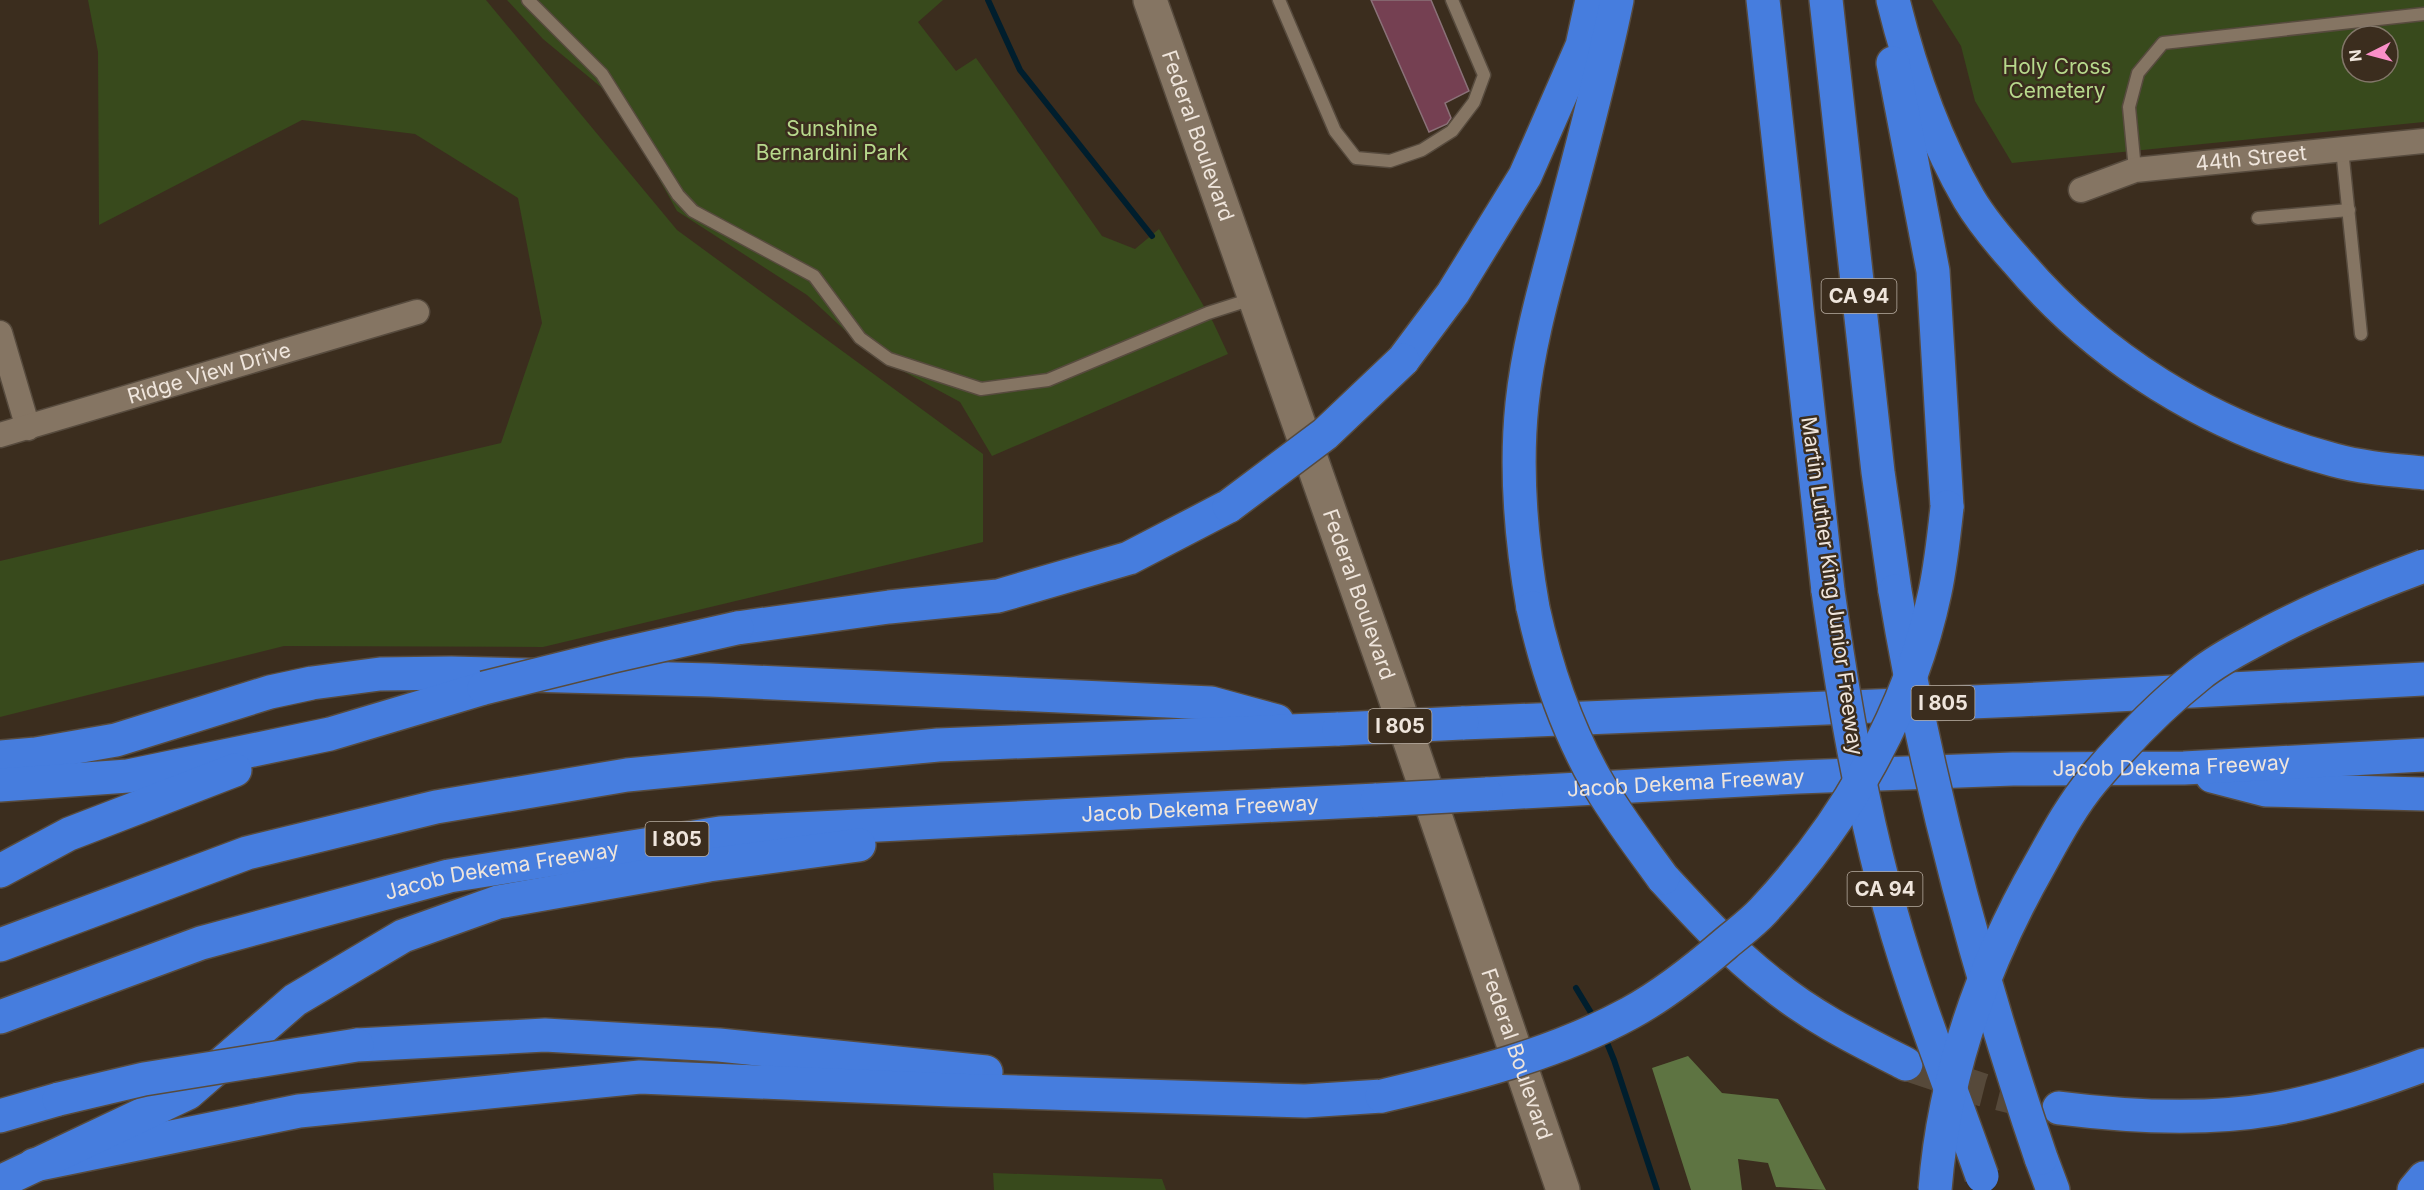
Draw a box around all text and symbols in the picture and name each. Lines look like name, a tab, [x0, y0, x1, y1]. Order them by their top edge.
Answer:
north arrow	[2340, 24, 2400, 84]
street label: Federal Boulevard	[1157, 47, 1240, 224]
text: N	[2344, 48, 2366, 63]
park label: Holy Cross Cemetery	[2003, 54, 2111, 103]
park label: Sunshine Bernardini Park	[756, 116, 909, 165]
street label: 44th Street	[2194, 140, 2308, 176]
road number: CA 94	[1822, 279, 1896, 313]
street label: Ridge View Drive	[124, 337, 294, 409]
street label: Martin Luther King Junior Freeway	[1796, 415, 1869, 757]
street label: Federal Boulevard	[1318, 506, 1401, 683]
road number: I 805	[1912, 686, 1974, 720]
road number: I 805	[1368, 709, 1432, 743]
street label: Jacob Dekema Freeway	[2052, 749, 2291, 781]
street label: Jacob Dekema Freeway	[1566, 764, 1805, 802]
street label: Jacob Dekema Freeway	[1080, 790, 1320, 827]
road number: I 805	[646, 822, 708, 856]
street label: Jacob Dekema Freeway	[382, 836, 621, 905]
road number: CA 94	[1848, 872, 1922, 906]
street label: Federal Boulevard	[1476, 965, 1558, 1143]

